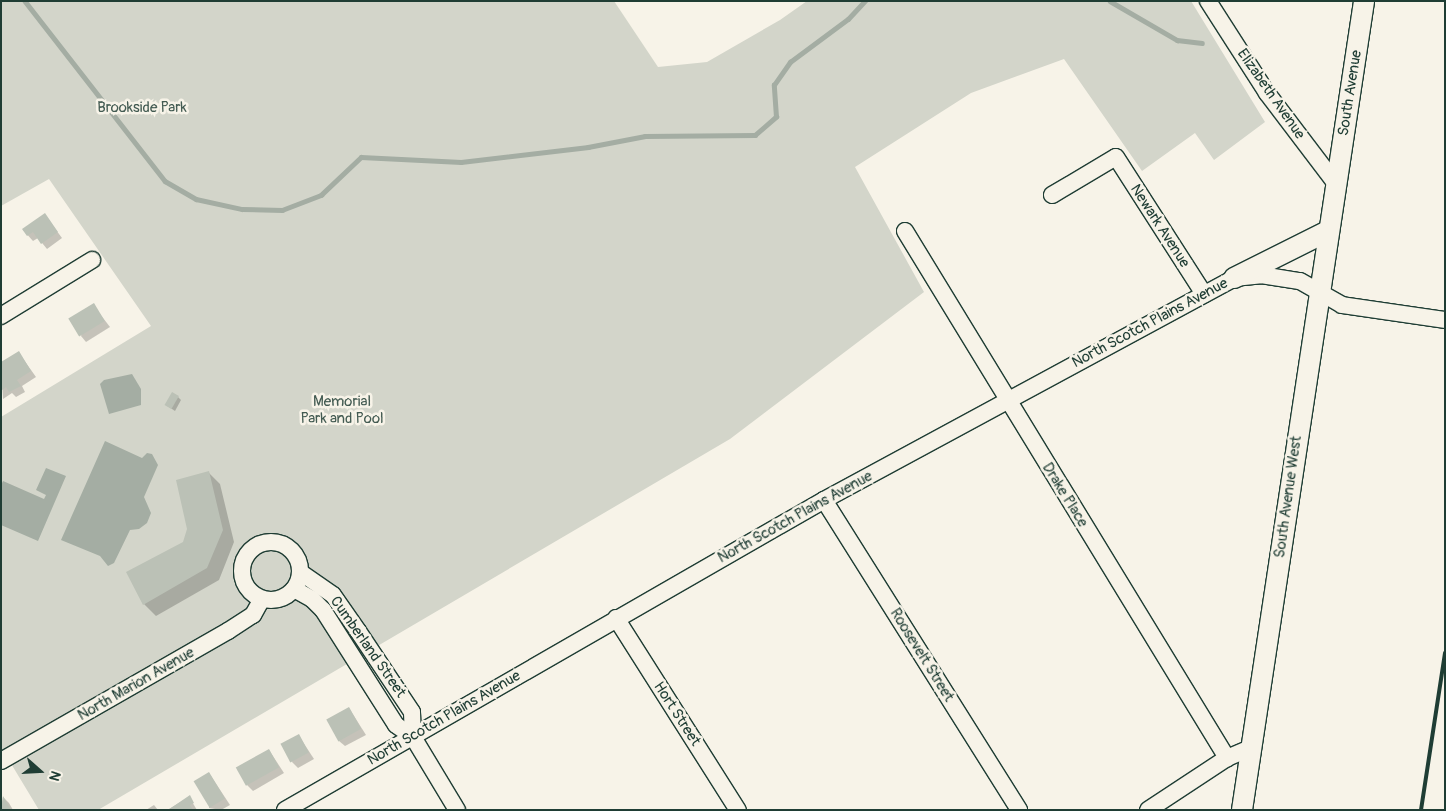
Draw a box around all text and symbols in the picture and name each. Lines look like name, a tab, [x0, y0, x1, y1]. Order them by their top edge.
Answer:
street label: Elizabeth Avenue	[1233, 45, 1309, 143]
street label: South Avenue	[1334, 49, 1366, 137]
park label: Brookside Park	[97, 99, 187, 117]
street label: Newark Avenue	[1126, 181, 1194, 271]
street label: North Scotch Plains Avenue	[1069, 274, 1231, 372]
park label: Memorial Park and Pool	[300, 392, 384, 427]
street label: South Avenue West	[1271, 435, 1305, 559]
street label: Drake Place	[1038, 459, 1092, 531]
street label: North Scotch Plains Avenue	[715, 467, 875, 567]
street label: Cumberland Street	[326, 593, 410, 701]
street label: Roosevelt Street	[886, 605, 958, 705]
street label: North Marion Avenue	[75, 643, 197, 725]
street label: North Scotch Plains Avenue	[364, 667, 524, 769]
street label: Hort Street	[650, 679, 704, 749]
north arrow	[15, 746, 65, 796]
text: N	[45, 769, 64, 783]

